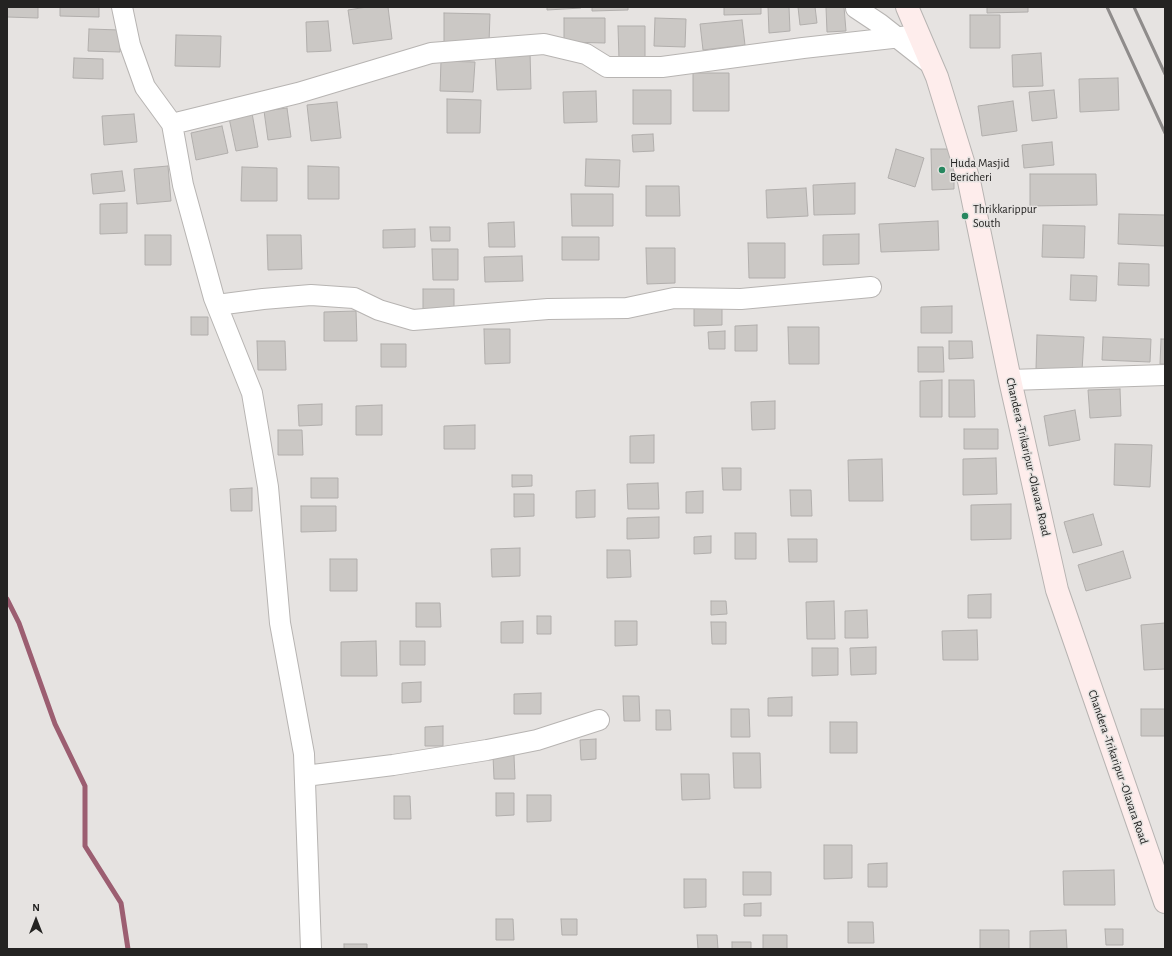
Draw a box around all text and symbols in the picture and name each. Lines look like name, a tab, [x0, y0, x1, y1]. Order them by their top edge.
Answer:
place label: Huda Masjid Bericheri	[950, 156, 1010, 184]
marker: Huda Masjid Bericheri	[937, 165, 947, 175]
place label: Thrikkarippur South	[973, 202, 1037, 230]
marker: Thrikkarippur South	[960, 211, 970, 221]
street label: Chandera -Trikaripur -Olavara Road	[1003, 376, 1053, 538]
street label: Chandera -Trikaripur -Olavara Road	[1085, 688, 1151, 846]
north arrow	[16, 900, 56, 940]
text: N	[32, 902, 40, 913]

